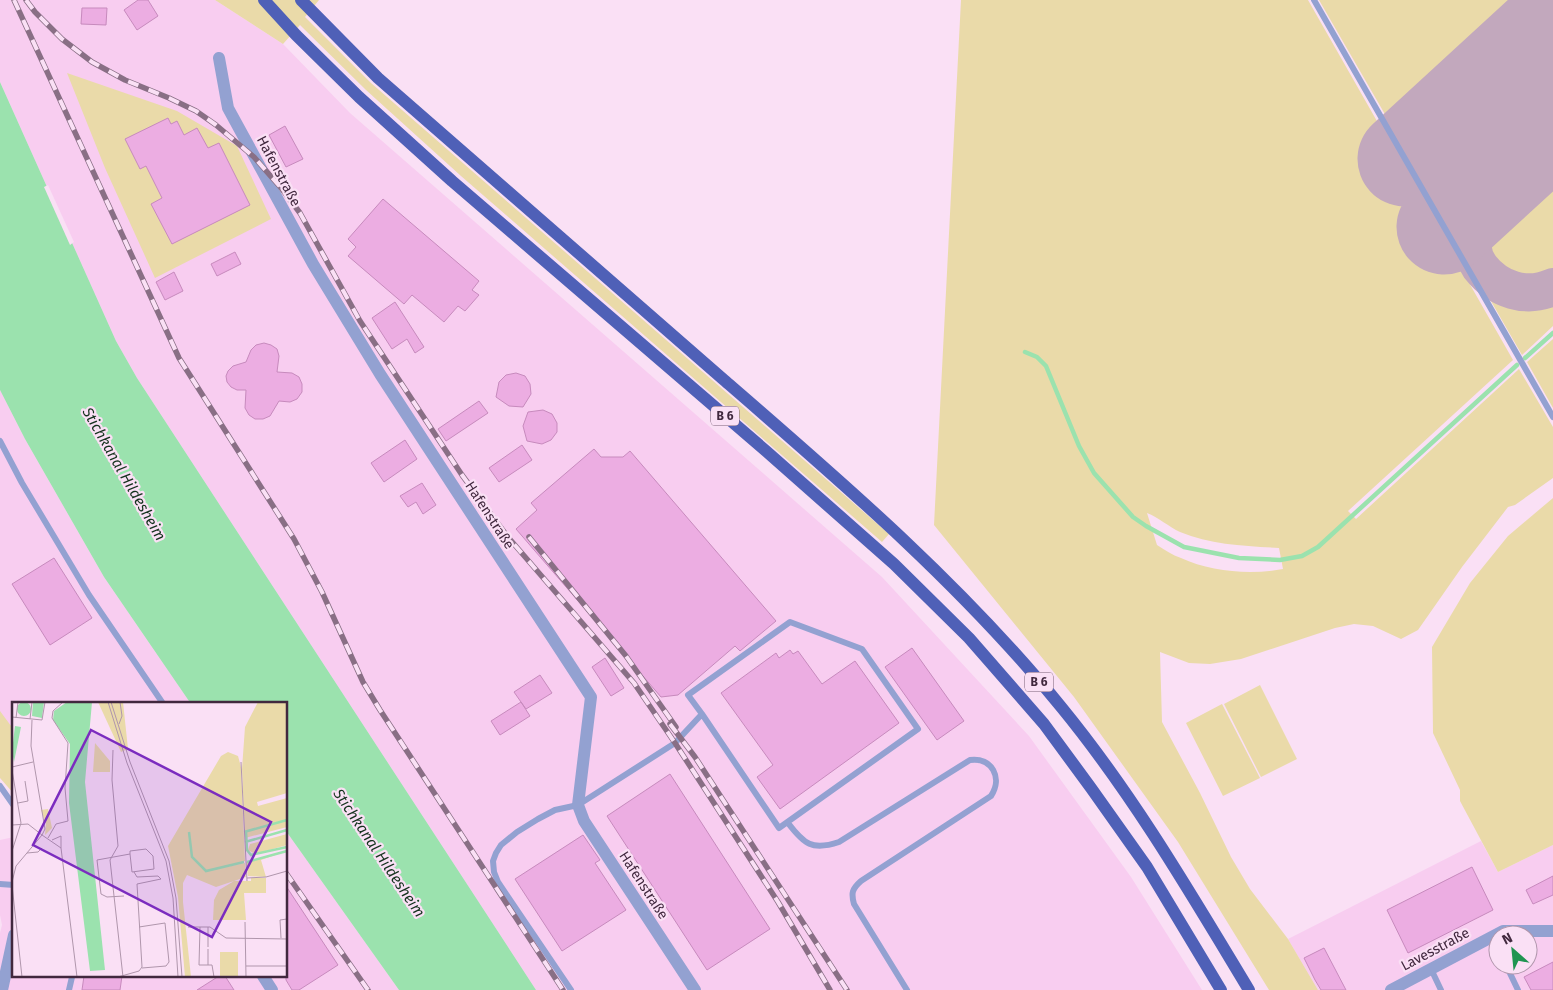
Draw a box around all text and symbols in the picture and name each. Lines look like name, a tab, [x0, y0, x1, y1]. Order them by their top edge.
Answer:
street label: Hafenstraße	[253, 133, 304, 209]
water label: Stichkanal Hildesheim	[78, 403, 170, 544]
road number: B 6	[711, 406, 739, 426]
street label: Hafenstraße	[461, 478, 518, 552]
road number: B 6	[1025, 672, 1053, 692]
inset map	[12, 702, 288, 978]
water label: Stichkanal Hildesheim	[329, 785, 429, 921]
street label: Hafenstraße	[615, 848, 672, 922]
street label: Lavesstraße	[1398, 924, 1472, 975]
north arrow	[1488, 925, 1538, 975]
text: N	[1499, 929, 1515, 949]

